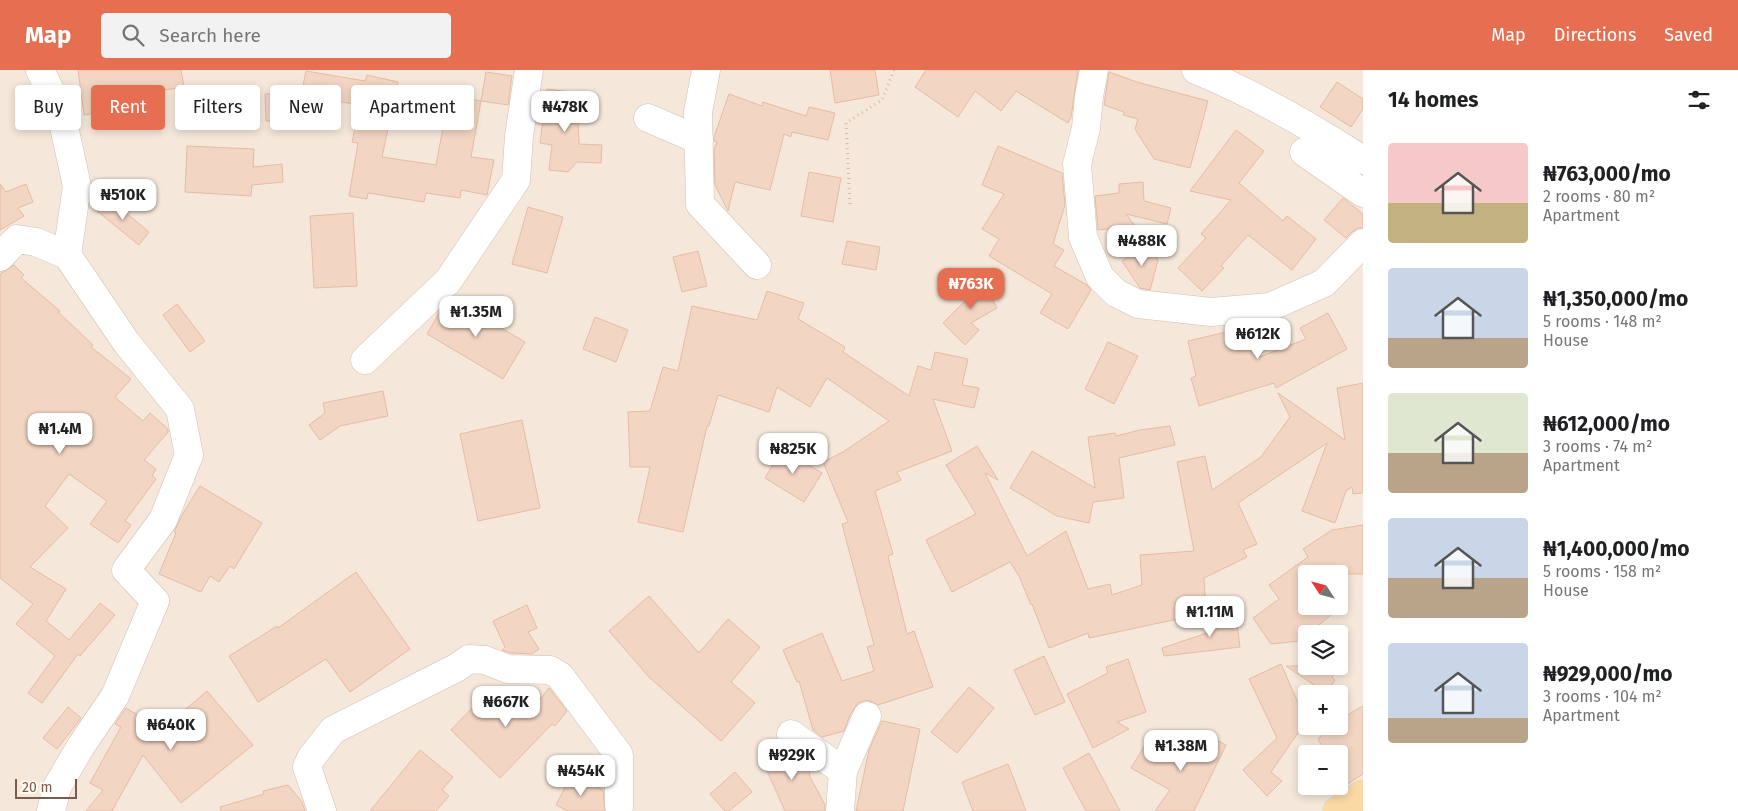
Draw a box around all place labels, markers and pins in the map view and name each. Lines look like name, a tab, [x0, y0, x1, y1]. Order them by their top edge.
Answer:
pin: ₦478K	[530, 90, 600, 133]
pin: ₦510K	[88, 178, 158, 221]
pin: ₦488K	[1107, 224, 1177, 267]
pin: ₦763K	[936, 268, 1006, 310]
pin: ₦1.35M	[435, 296, 517, 338]
pin: ₦612K	[1223, 318, 1293, 360]
pin: ₦1.4M	[25, 412, 95, 455]
pin: ₦825K	[758, 432, 828, 475]
pin: ₦1.11M	[1169, 596, 1251, 638]
pin: ₦667K	[471, 686, 541, 728]
pin: ₦640K	[136, 708, 206, 751]
pin: ₦1.38M	[1140, 730, 1222, 772]
pin: ₦929K	[757, 738, 827, 781]
pin: ₦454K	[546, 754, 616, 797]

